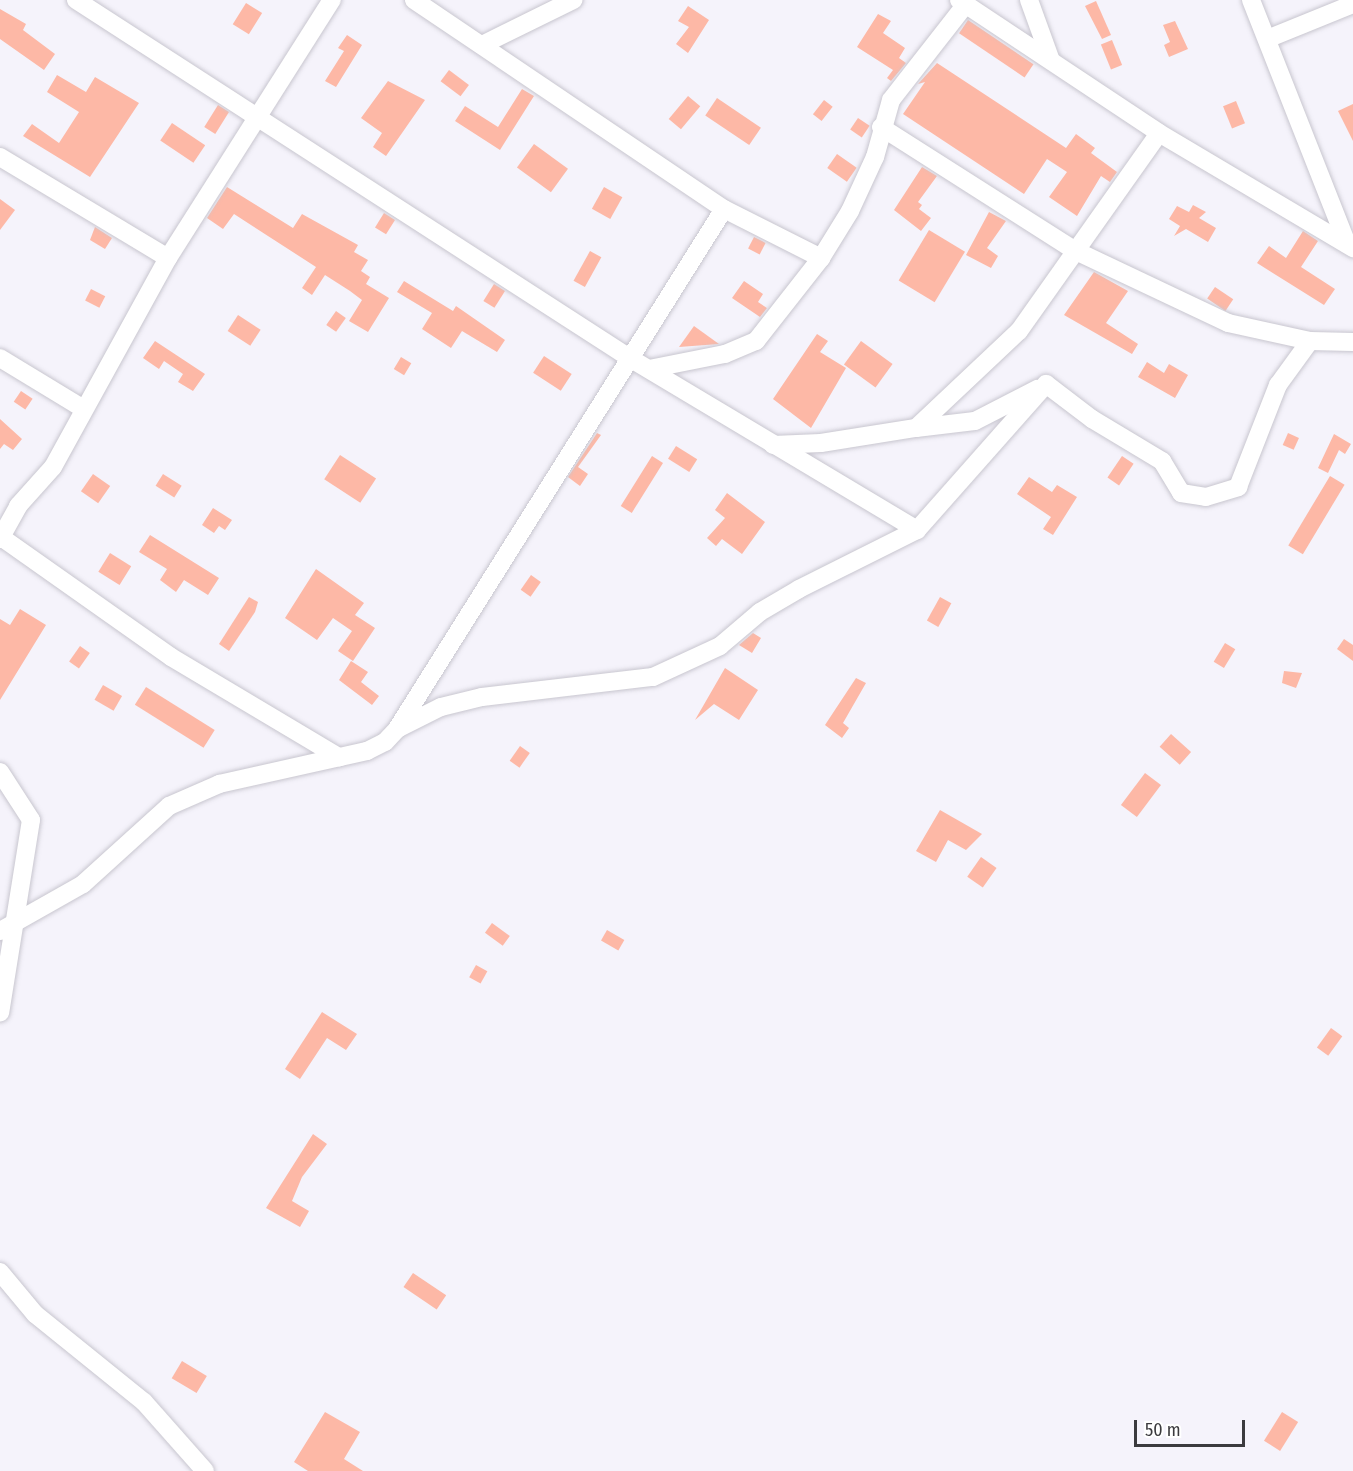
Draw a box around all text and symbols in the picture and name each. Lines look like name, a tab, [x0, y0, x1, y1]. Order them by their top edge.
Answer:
scale bar	[1137, 1408, 1248, 1446]
text: 50 m	[1145, 1419, 1181, 1441]

